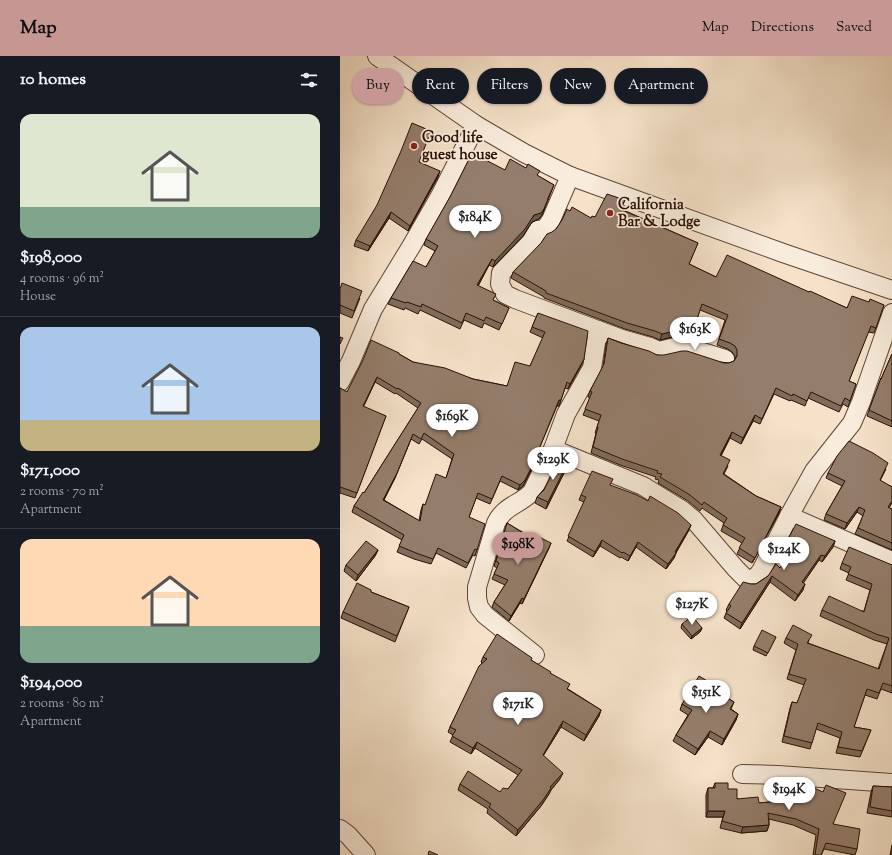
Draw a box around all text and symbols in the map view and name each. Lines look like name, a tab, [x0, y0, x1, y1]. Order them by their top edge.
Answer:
text: Map	[20, 15, 57, 42]
text: Map	[702, 18, 729, 38]
text: Directions	[751, 18, 814, 38]
text: Saved	[836, 18, 872, 38]
text: 10 homes	[20, 68, 86, 92]
chip: Buy	[352, 68, 404, 104]
chip: Rent	[412, 68, 469, 104]
chip: Filters	[477, 68, 542, 104]
chip: New	[550, 68, 606, 104]
chip: Apartment	[614, 68, 708, 104]
icon: filters	[298, 69, 320, 91]
place label: Good life guest house	[422, 128, 498, 166]
icon: home	[134, 140, 206, 212]
marker: Good life guest house	[409, 141, 419, 151]
place label: California Bar & Lodge	[618, 195, 700, 233]
pin: $184K	[447, 205, 503, 239]
marker: California Bar & Lodge	[605, 208, 615, 218]
text: $184K	[458, 209, 492, 227]
text: $198,000	[20, 246, 82, 270]
text: 4 rooms · 96 m²	[20, 270, 104, 288]
text: House	[20, 288, 56, 306]
pin: $163K	[667, 317, 723, 351]
text: $163K	[679, 321, 711, 339]
icon: home	[134, 353, 206, 425]
pin: $169K	[424, 404, 480, 438]
text: $169K	[435, 408, 469, 426]
pin: $129K	[525, 447, 581, 481]
text: $129K	[536, 451, 570, 469]
text: $171,000	[20, 459, 80, 483]
text: 2 rooms · 70 m²	[20, 483, 104, 501]
text: Apartment	[20, 501, 81, 519]
pin: $198K	[490, 532, 546, 566]
text: $198K	[501, 536, 535, 554]
pin: $124K	[756, 537, 812, 571]
text: $124K	[767, 541, 801, 559]
icon: home	[134, 565, 206, 637]
pin: $127K	[664, 592, 720, 626]
text: $127K	[675, 596, 709, 614]
text: $194,000	[20, 671, 82, 695]
pin: $151K	[678, 680, 734, 714]
text: $151K	[691, 684, 721, 702]
pin: $171K	[490, 692, 546, 726]
text: 2 rooms · 80 m²	[20, 695, 104, 713]
text: $171K	[502, 696, 534, 714]
text: Apartment	[20, 713, 81, 731]
pin: $194K	[761, 777, 817, 811]
text: $194K	[772, 781, 806, 799]

